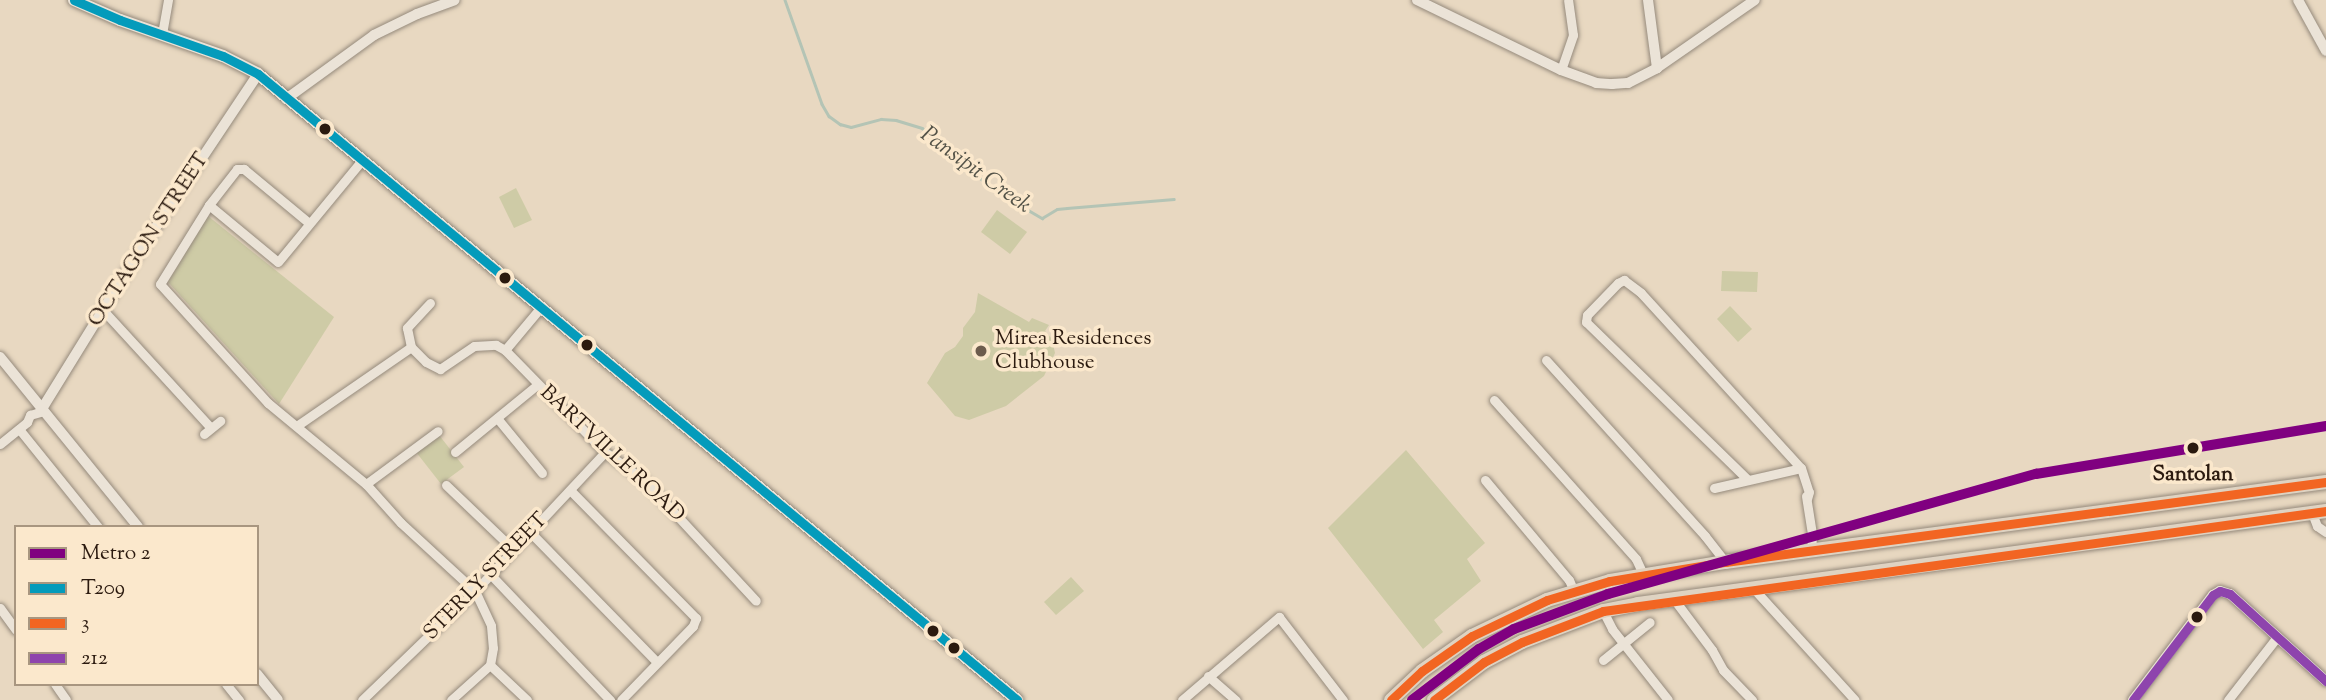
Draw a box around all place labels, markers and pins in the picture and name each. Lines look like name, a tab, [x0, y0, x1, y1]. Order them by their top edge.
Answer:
unlabelled marker	[318, 122, 332, 136]
unlabelled marker	[498, 271, 512, 285]
place label: Mirea Residences Clubhouse	[995, 326, 1152, 376]
unlabelled marker	[580, 338, 594, 352]
marker: Mirea Residences Clubhouse	[973, 343, 989, 359]
marker: Santolan	[2182, 437, 2204, 459]
place label: Santolan	[2153, 462, 2233, 488]
unlabelled marker	[2190, 610, 2204, 624]
unlabelled marker	[926, 624, 940, 638]
unlabelled marker	[947, 641, 961, 655]

